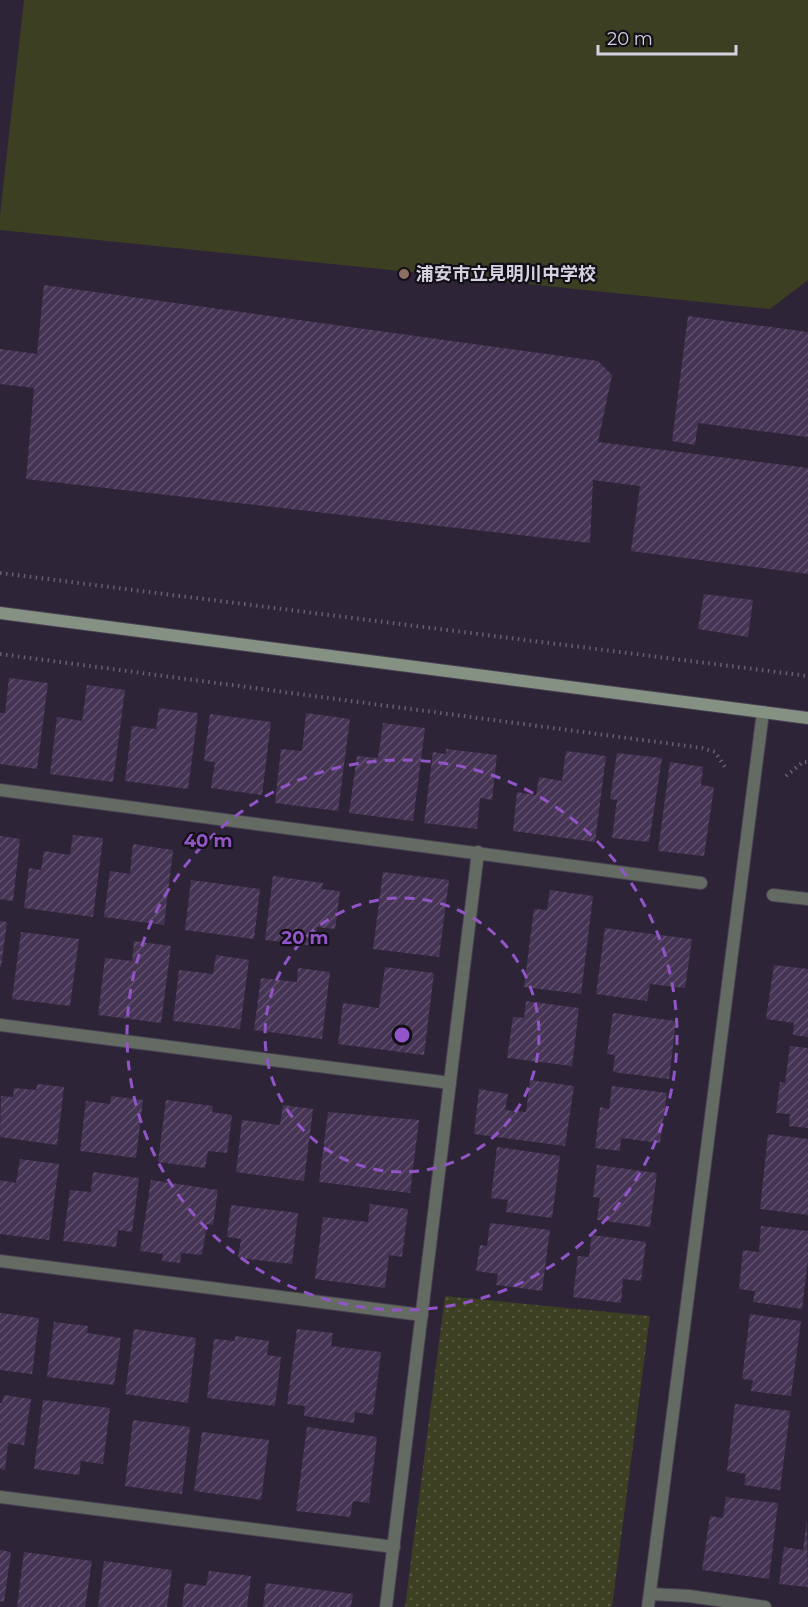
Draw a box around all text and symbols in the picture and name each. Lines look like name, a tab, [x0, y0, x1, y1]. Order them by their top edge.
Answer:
scale bar	[598, 18, 736, 56]
text: 20 m	[607, 28, 653, 50]
place label: 浦安市立見明川中学校	[416, 263, 596, 285]
marker: 浦安市立見明川中学校	[397, 267, 411, 281]
text: 40 m	[184, 830, 232, 852]
text: 20 m	[282, 927, 328, 949]
centre of rings	[392, 1025, 412, 1045]

